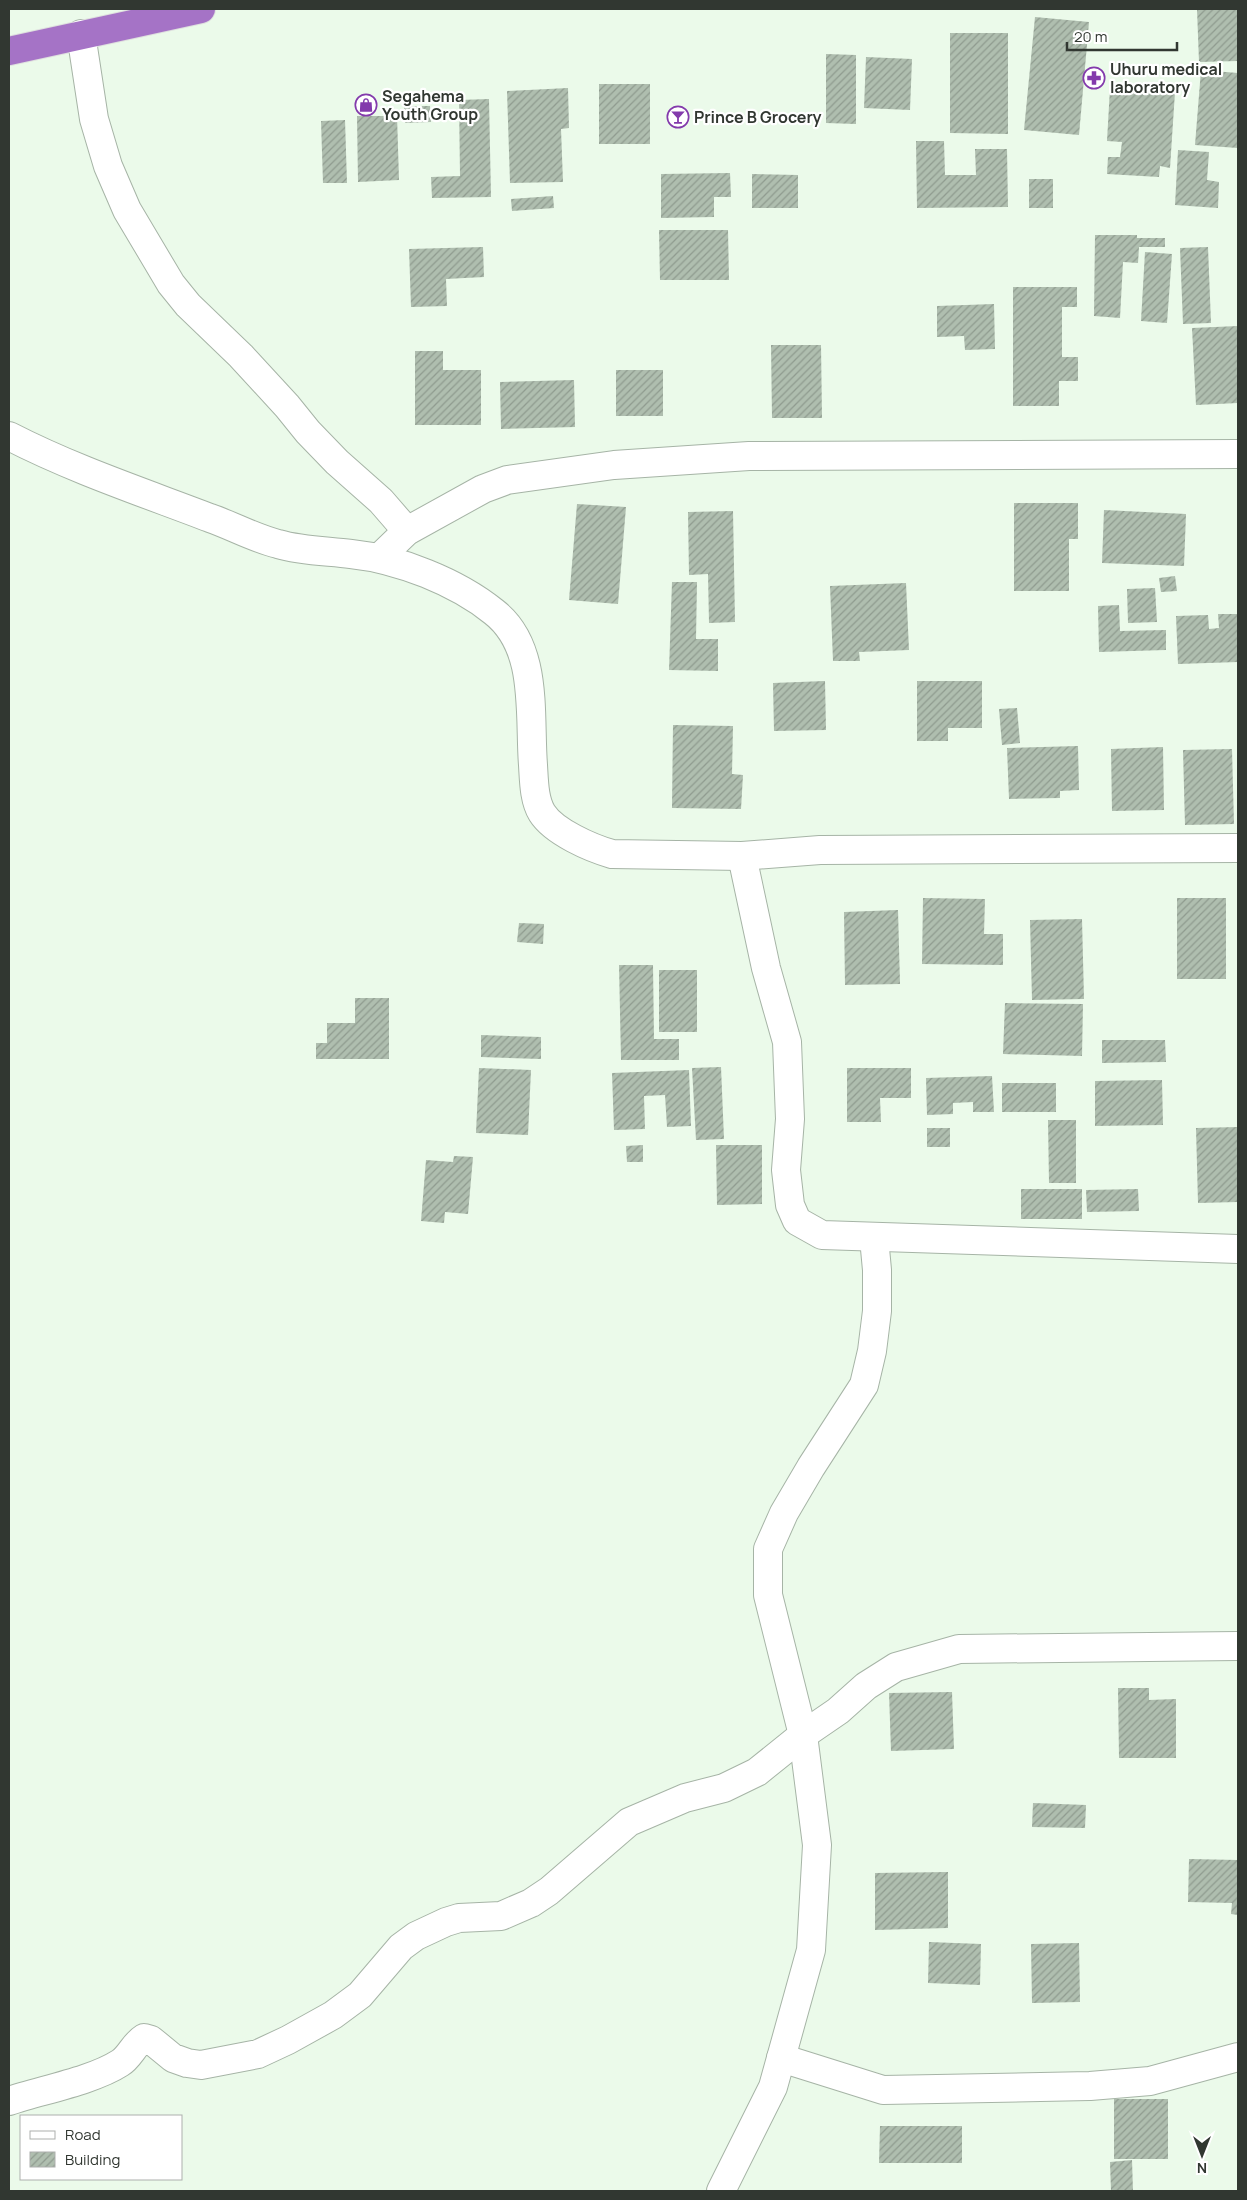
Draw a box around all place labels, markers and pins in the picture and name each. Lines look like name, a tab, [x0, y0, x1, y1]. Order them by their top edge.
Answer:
place label: Uhuru medical laboratory	[1110, 58, 1222, 98]
pharmacy icon: Uhuru medical laboratory	[1082, 66, 1106, 90]
place label: Segahema Youth Group	[382, 85, 478, 125]
shop icon: Segahema Youth Group	[354, 93, 378, 117]
bar icon: Prince B Grocery	[666, 105, 690, 129]
place label: Prince B Grocery	[694, 106, 822, 128]

